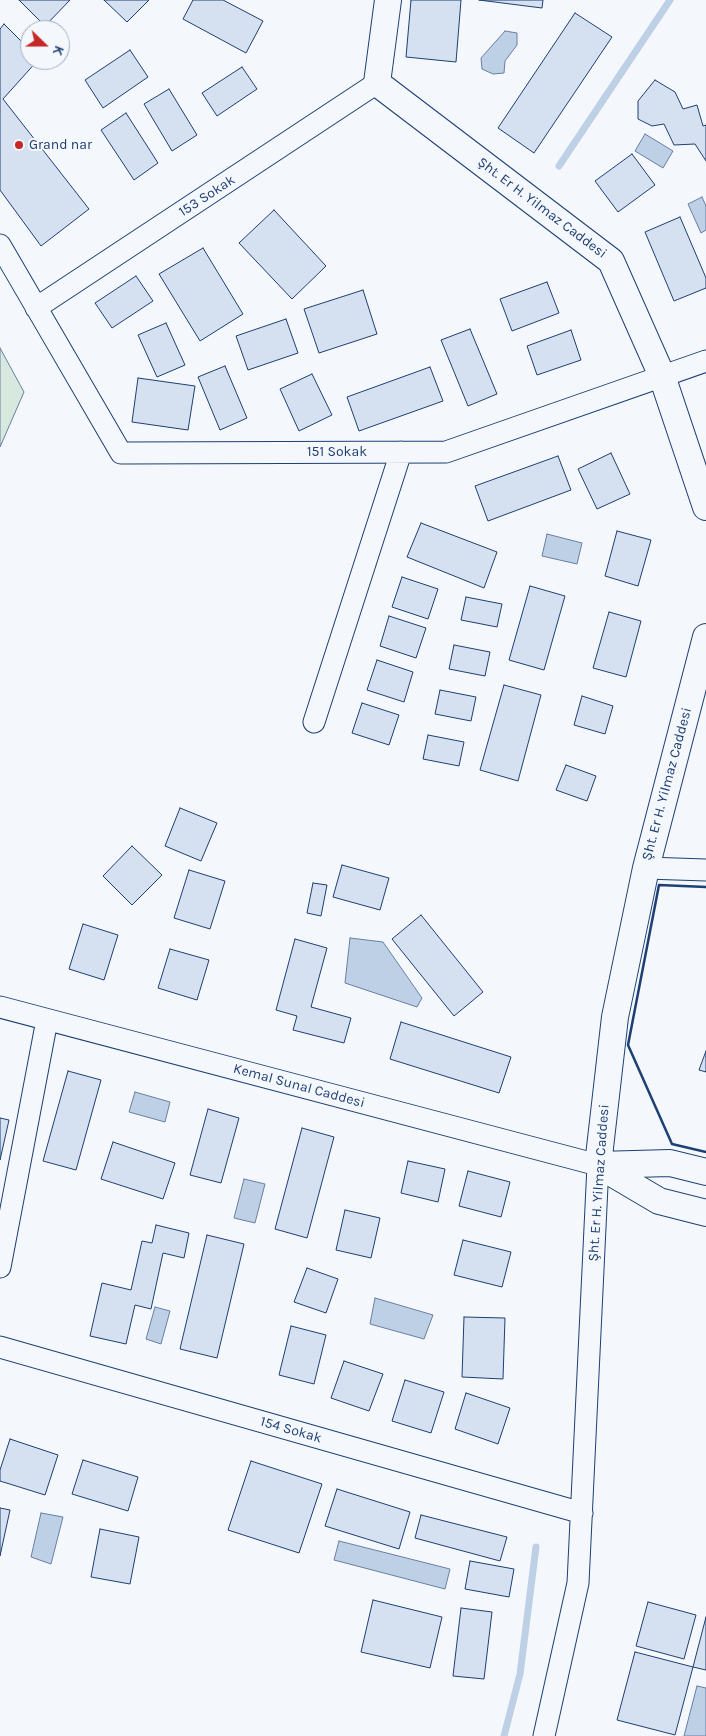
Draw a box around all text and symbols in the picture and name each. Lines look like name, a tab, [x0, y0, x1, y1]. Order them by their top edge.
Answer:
north arrow	[20, 20, 70, 70]
text: K	[49, 43, 68, 58]
place label: Grand nar	[29, 137, 92, 153]
marker: Grand nar	[13, 139, 25, 151]
street label: Şht. Er H. Yilmaz Caddesi	[474, 154, 610, 262]
street label: 153 Sokak	[176, 172, 238, 220]
street label: 151 Sokak	[307, 444, 367, 460]
street label: Şht. Er H. Yilmaz Caddesi	[638, 706, 696, 862]
street label: Kemal Sunal Caddesi	[231, 1060, 367, 1112]
street label: Şht. Er H. Yilmaz Caddesi	[585, 1104, 613, 1262]
street label: 154 Sokak	[258, 1413, 324, 1447]

